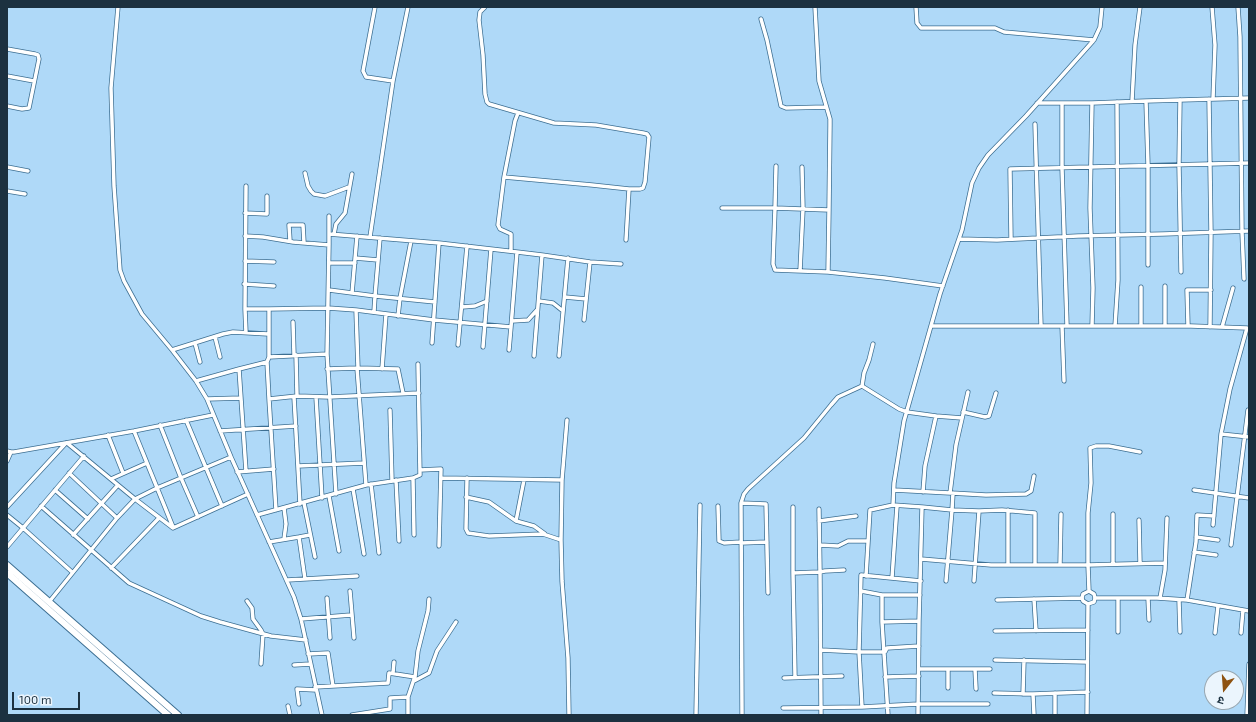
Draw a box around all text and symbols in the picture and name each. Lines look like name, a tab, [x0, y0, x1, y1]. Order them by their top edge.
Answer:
north arrow	[1204, 670, 1244, 710]
scale bar	[14, 684, 82, 710]
text: 100 m	[19, 692, 51, 706]
text: उ	[1216, 694, 1226, 708]

